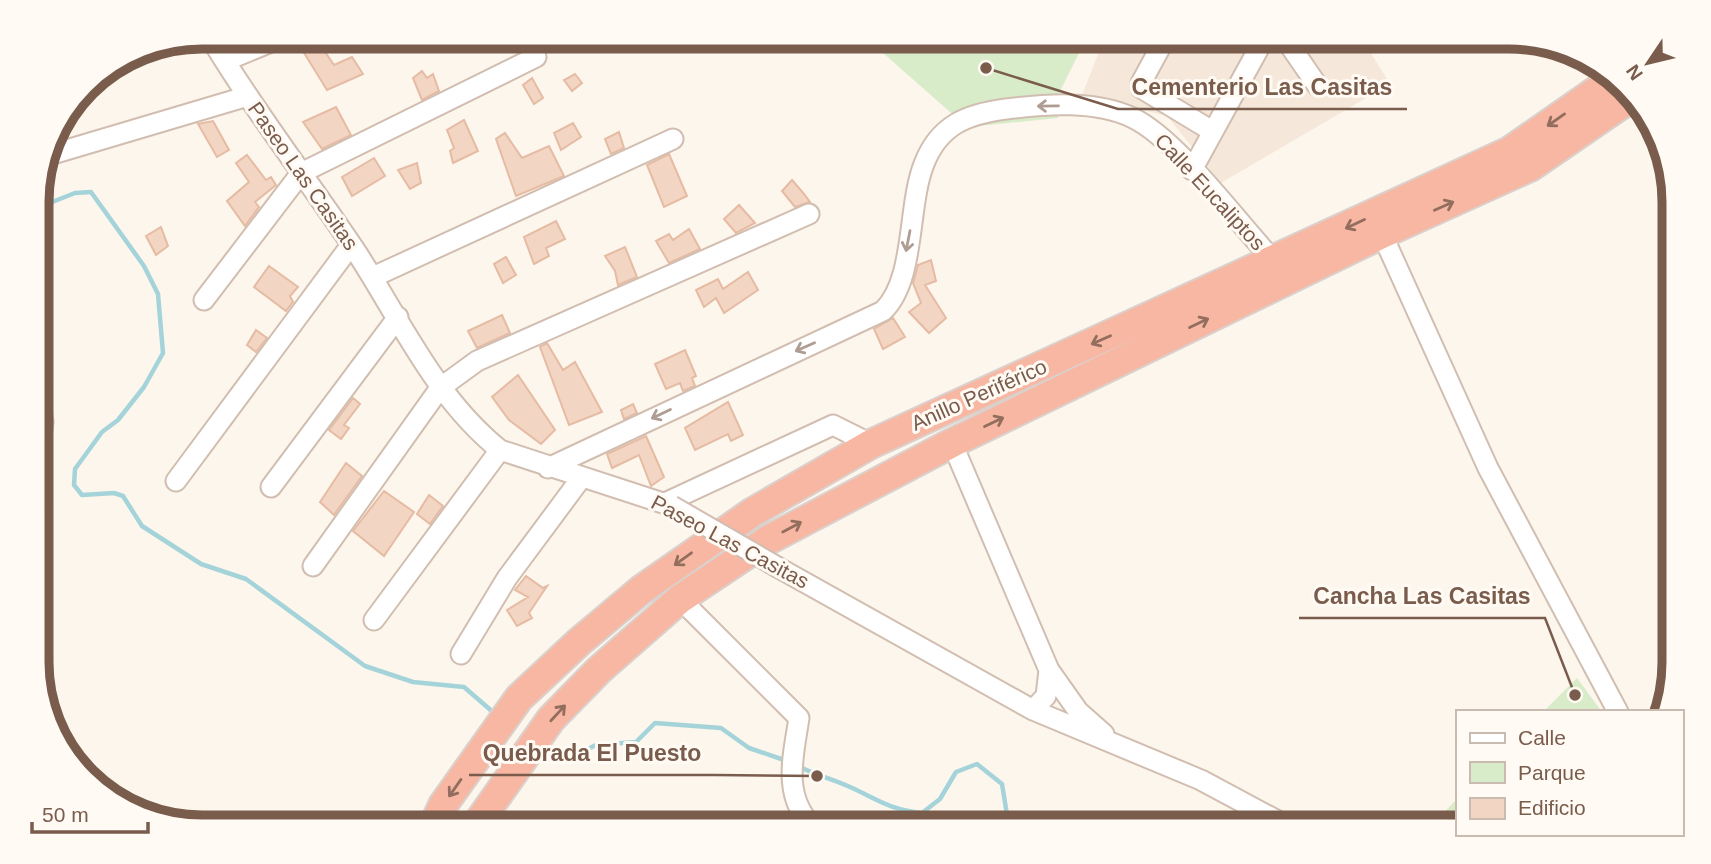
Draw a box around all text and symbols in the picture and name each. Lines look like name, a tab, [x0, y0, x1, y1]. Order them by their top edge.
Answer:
north arrow	[1613, 28, 1683, 98]
text: N	[1622, 61, 1647, 84]
callout: Cementerio Las Casitas	[1118, 65, 1407, 109]
text: Cementerio Las Casitas	[1132, 74, 1392, 100]
street label: Paseo Las Casitas	[244, 97, 363, 254]
one-way arrow	[1037, 99, 1060, 113]
one-way arrow	[1547, 113, 1567, 127]
street label: Calle Eucaliptos	[1151, 129, 1270, 255]
one-way arrow	[1433, 199, 1454, 212]
one-way arrow	[1345, 218, 1366, 231]
one-way arrow	[900, 229, 914, 252]
one-way arrow	[1188, 315, 1209, 329]
one-way arrow	[1091, 334, 1112, 347]
one-way arrow	[794, 341, 816, 354]
street label: Anillo Periférico	[907, 354, 1050, 435]
one-way arrow	[651, 407, 672, 421]
one-way arrow	[983, 415, 1005, 428]
street label: Paseo Las Casitas	[648, 490, 813, 593]
one-way arrow	[782, 519, 802, 533]
one-way arrow	[674, 551, 693, 566]
callout: Cancha Las Casitas	[1299, 574, 1545, 618]
text: Cancha Las Casitas	[1313, 583, 1531, 609]
one-way arrow	[549, 705, 566, 722]
legend	[1456, 710, 1683, 836]
text: Calle	[1518, 726, 1566, 749]
callout: Quebrada El Puesto	[469, 731, 715, 775]
text: Quebrada El Puesto	[483, 740, 701, 766]
text: Parque	[1518, 761, 1586, 784]
one-way arrow	[448, 778, 462, 797]
scale bar	[32, 790, 147, 834]
text: Edificio	[1518, 796, 1586, 819]
text: 50 m	[42, 803, 89, 826]

